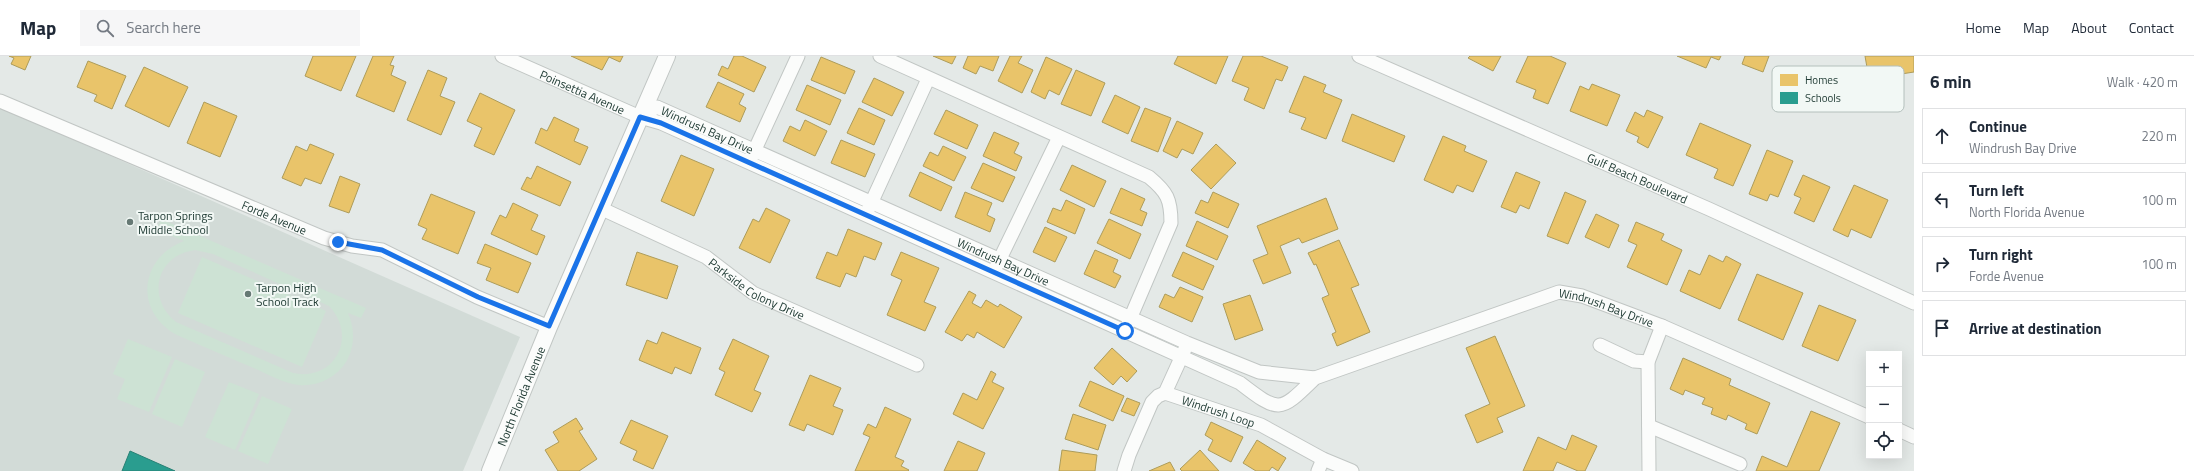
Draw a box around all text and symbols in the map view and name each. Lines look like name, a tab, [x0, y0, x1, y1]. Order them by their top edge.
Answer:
search box	[80, 10, 360, 46]
text: Map	[20, 13, 56, 42]
text: Search here	[126, 16, 201, 39]
icon: search	[94, 17, 116, 39]
text: Home	[1966, 17, 2001, 38]
text: Map	[2023, 17, 2049, 38]
text: About	[2071, 17, 2107, 38]
text: Contact	[2129, 17, 2174, 38]
street label: Poinsettia Avenue	[537, 64, 628, 119]
legend	[1772, 66, 1904, 112]
text: 6 min	[1930, 69, 1971, 95]
text: Homes	[1805, 72, 1838, 88]
text: Walk · 420 m	[2107, 72, 2178, 92]
text: Schools	[1805, 90, 1841, 106]
street label: Windrush Bay Drive	[658, 101, 757, 158]
text: Continue	[1969, 115, 2027, 138]
icon: ahead	[1931, 125, 1953, 147]
text: 220 m	[2141, 126, 2177, 146]
text: Windrush Bay Drive	[1969, 138, 2077, 158]
street label: Gulf Beach Boulevard	[1584, 147, 1691, 208]
text: Turn left	[1969, 179, 2024, 202]
icon: left	[1931, 189, 1953, 211]
text: 100 m	[2141, 190, 2177, 210]
street label: Forde Avenue	[239, 195, 310, 239]
text: North Florida Avenue	[1969, 202, 2084, 222]
place label: Tarpon Springs Middle School	[138, 206, 213, 239]
marker: Tarpon Springs Middle School	[125, 217, 135, 227]
street label: Windrush Bay Drive	[954, 232, 1053, 290]
route end	[329, 233, 347, 251]
text: Turn right	[1969, 243, 2033, 266]
street label: Parkside Colony Drive	[705, 253, 808, 324]
icon: right	[1931, 253, 1953, 275]
text: 100 m	[2141, 254, 2177, 274]
text: Forde Avenue	[1969, 266, 2044, 286]
place label: Tarpon High School Track	[256, 278, 319, 311]
street label: Windrush Bay Drive	[1557, 283, 1657, 332]
marker: Tarpon High School Track	[243, 289, 253, 299]
icon: arrive	[1931, 317, 1953, 339]
text: Arrive at destination	[1969, 317, 2102, 340]
route start	[1116, 322, 1134, 340]
street label: North Florida Avenue	[492, 343, 550, 449]
map controls	[1866, 351, 1902, 459]
button: +	[1866, 351, 1902, 387]
button: −	[1866, 387, 1902, 423]
street label: Windrush Loop	[1179, 390, 1258, 432]
button: locate	[1866, 423, 1902, 459]

